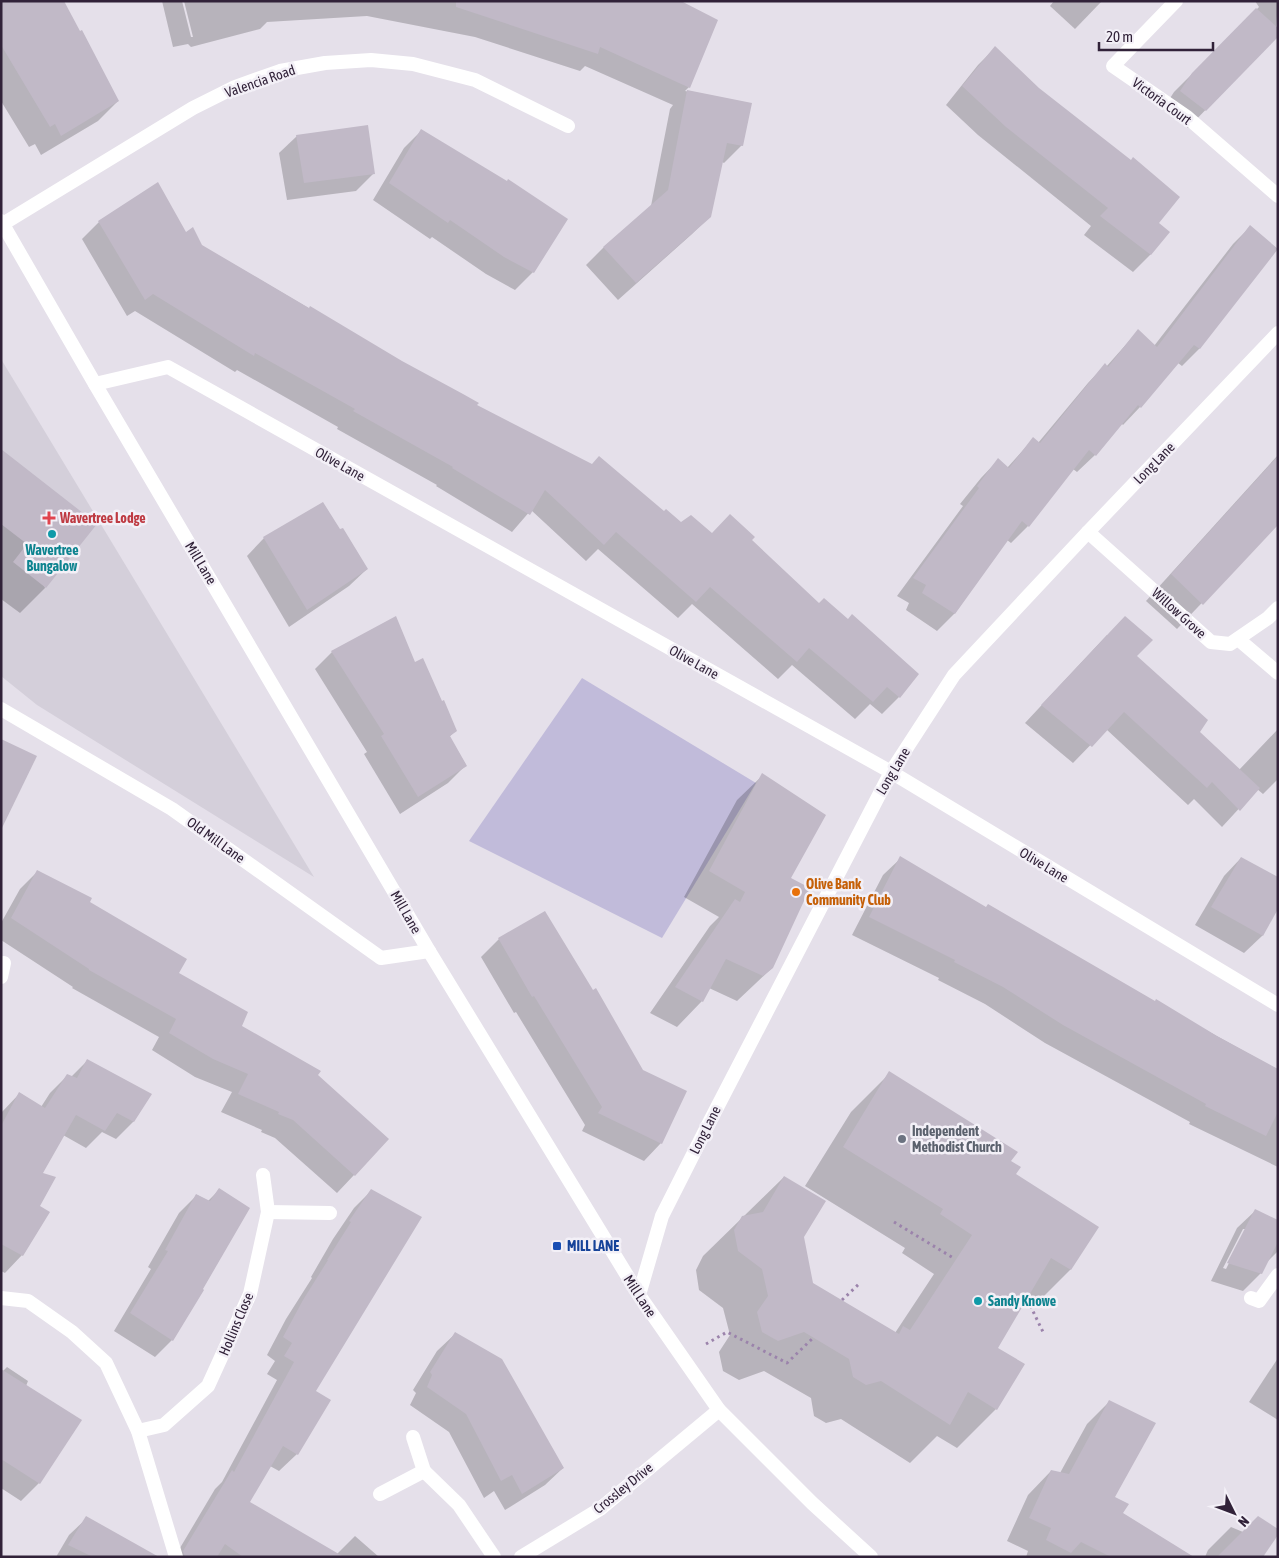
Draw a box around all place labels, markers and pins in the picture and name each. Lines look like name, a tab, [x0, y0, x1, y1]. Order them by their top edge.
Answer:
place label: Wavertree Lodge	[59, 510, 146, 526]
marker: Wavertree Lodge	[42, 511, 56, 525]
marker: Wavertree Bungalow	[46, 528, 58, 540]
place label: Wavertree Bungalow	[24, 542, 79, 574]
place label: Olive Bank Community Club	[806, 876, 891, 908]
marker: Olive Bank Community Club	[790, 886, 802, 898]
place label: Independent Methodist Church	[912, 1123, 1002, 1155]
marker: Independent Methodist Church	[896, 1133, 908, 1145]
place label: MILL LANE	[567, 1238, 619, 1254]
marker: MILL LANE	[551, 1240, 563, 1252]
place label: Sandy Knowe	[988, 1293, 1056, 1309]
marker: Sandy Knowe	[972, 1295, 984, 1307]

